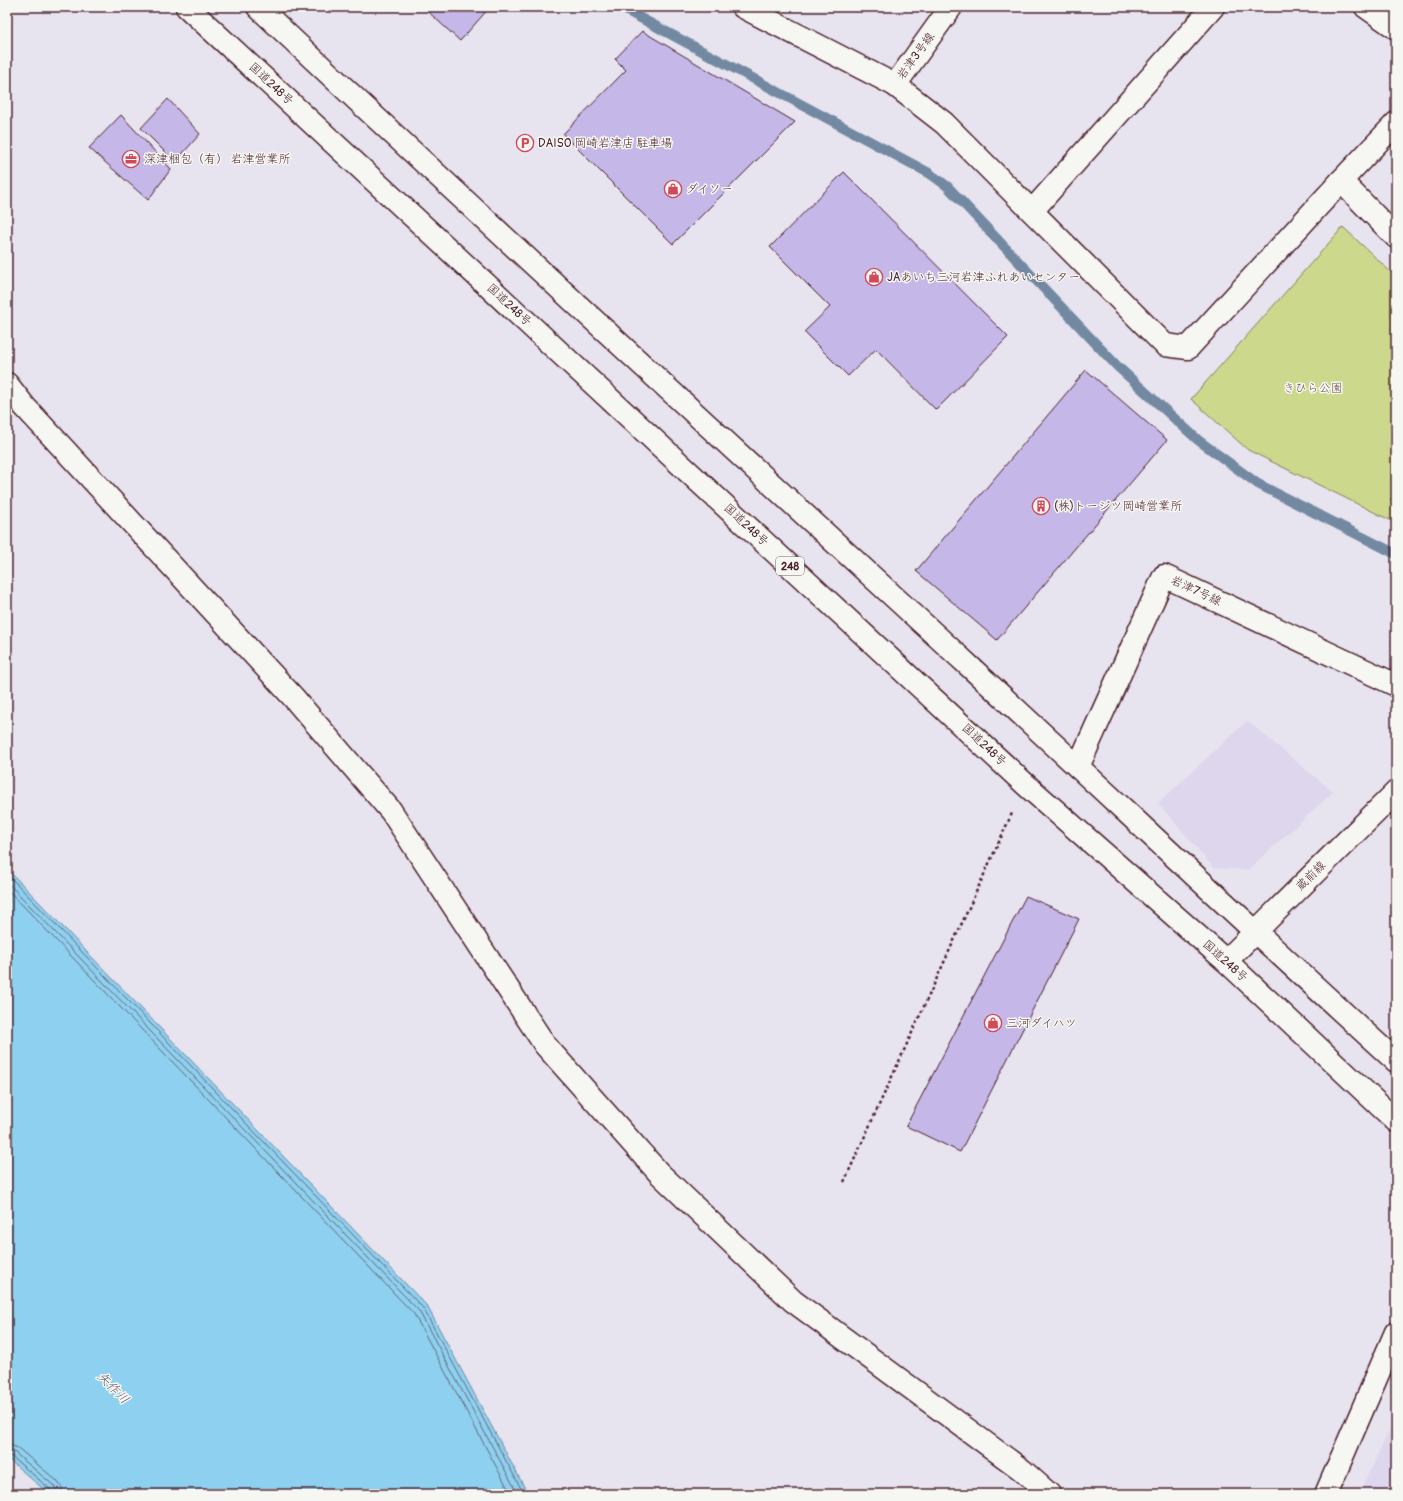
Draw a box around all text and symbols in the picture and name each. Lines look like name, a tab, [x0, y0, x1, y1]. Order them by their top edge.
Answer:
street label: 岩津3号線	[894, 29, 938, 83]
street label: 国道248号	[246, 60, 296, 108]
parking icon: DAISO 岡崎岩津店 駐車場	[515, 133, 535, 153]
place label: DAISO 岡崎岩津店 駐車場	[538, 136, 673, 151]
office icon: 深津梱包（有） 岩津営業所	[121, 149, 141, 169]
place label: 深津梱包（有） 岩津営業所	[144, 152, 291, 167]
shop icon: ダイソー	[663, 179, 683, 199]
place label: ダイソー	[686, 182, 733, 197]
shop icon: JAあいち三河岩津ふれあいセンター	[864, 267, 884, 287]
place label: JAあいち三河岩津ふれあいセンター	[887, 270, 1080, 285]
street label: 国道248号	[484, 281, 534, 329]
park label: きひら公園	[1283, 381, 1343, 396]
building icon: (株)トージツ岡崎営業所	[1031, 496, 1051, 516]
place label: (株)トージツ岡崎営業所	[1054, 499, 1182, 514]
street label: 国道248号	[721, 501, 771, 549]
road number: 248	[776, 557, 804, 575]
street label: 岩津7号線	[1168, 573, 1224, 609]
street label: 国道248号	[959, 721, 1009, 769]
street label: 蔵前線	[1293, 858, 1329, 894]
street label: 国道248号	[1199, 937, 1251, 985]
shop icon: 三河ダイハツ	[983, 1013, 1003, 1033]
place label: 三河ダイハツ	[1006, 1016, 1077, 1031]
water label: 矢作川	[94, 1369, 132, 1407]

